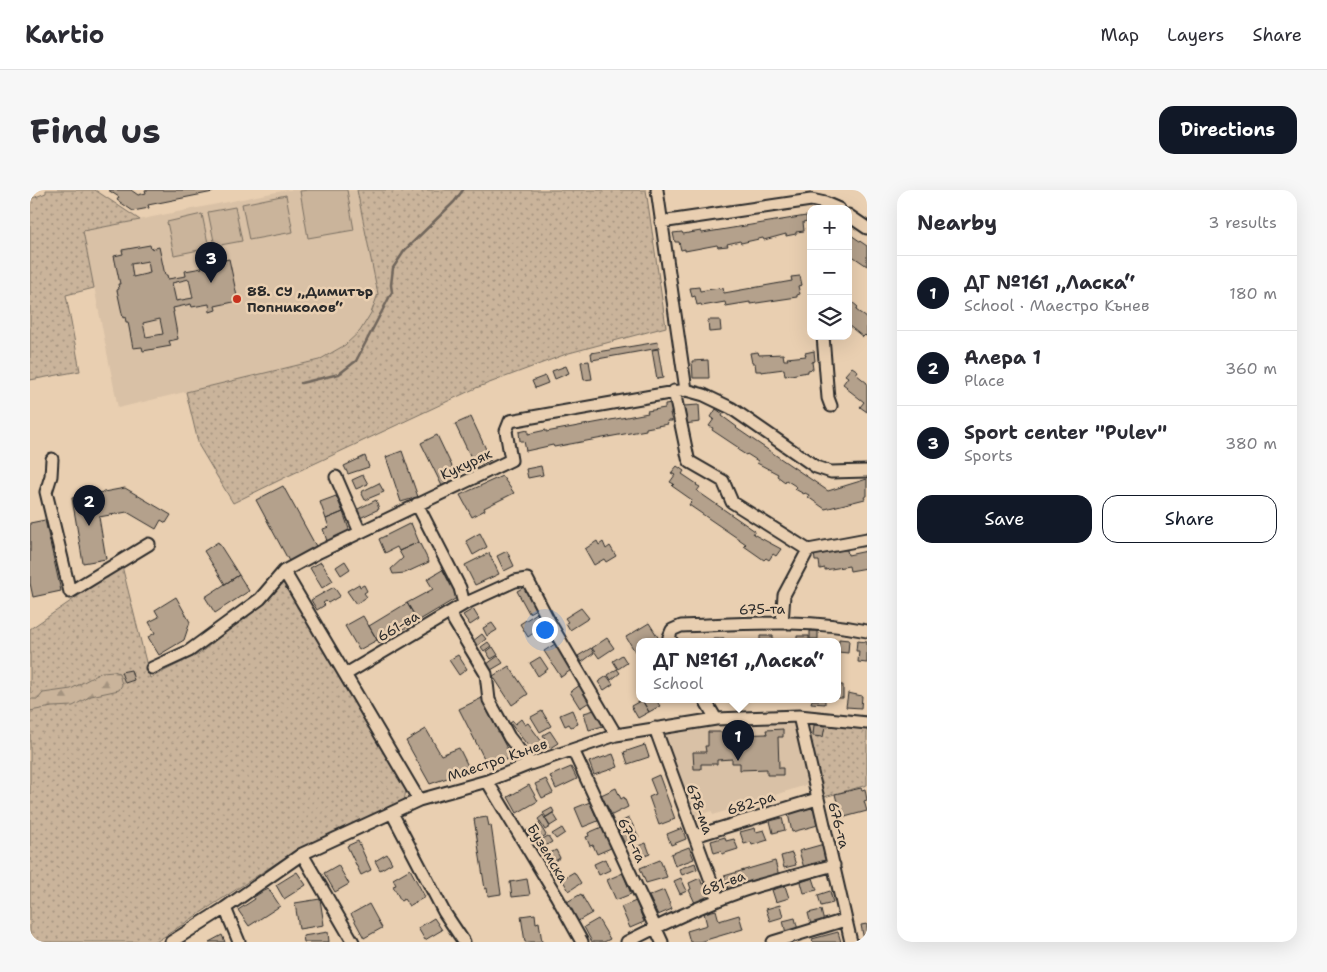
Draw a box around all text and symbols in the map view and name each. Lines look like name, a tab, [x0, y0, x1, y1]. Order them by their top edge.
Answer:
text: Kartio	[25, 19, 104, 51]
text: Map	[1101, 23, 1139, 47]
text: Layers	[1167, 23, 1224, 47]
text: Share	[1252, 23, 1302, 47]
button: Directions	[1159, 106, 1297, 154]
text: Find us	[30, 107, 161, 154]
map controls	[807, 205, 852, 340]
button: +	[807, 205, 852, 250]
text: Nearby	[917, 209, 997, 237]
text: 3 results	[1208, 212, 1277, 233]
pin: 3	[195, 242, 227, 283]
button: −	[807, 250, 852, 295]
text: ДГ №161 „Ласка“	[964, 270, 1135, 295]
place label: 88. СУ „Димитър Попниколов“	[247, 282, 373, 316]
text: 1	[929, 283, 937, 304]
text: 180 m	[1229, 283, 1277, 304]
marker: 88. СУ „Димитър Попниколов“	[231, 293, 243, 305]
button: layers	[807, 295, 852, 340]
text: School · Маестро Кънев	[964, 295, 1149, 316]
text: Алера 1	[964, 345, 1041, 370]
text: 2	[927, 358, 939, 379]
text: 360 m	[1225, 358, 1277, 379]
text: Place	[964, 370, 1005, 391]
text: Sport center "Pulev"	[964, 420, 1167, 445]
text: 3	[927, 433, 939, 454]
text: 380 m	[1225, 433, 1277, 454]
street label: Кукуряк	[437, 444, 495, 484]
text: Sports	[964, 445, 1013, 466]
pin: 2	[73, 485, 105, 526]
button: Save	[917, 495, 1092, 543]
button: Share	[1102, 495, 1277, 543]
street label: 675-та	[739, 600, 786, 618]
street label: 661-ва	[374, 606, 422, 645]
your location	[532, 617, 558, 643]
popup	[636, 638, 841, 703]
text: ДГ №161 „Ласка“	[653, 648, 824, 673]
text: School	[653, 673, 703, 694]
pin: 1	[722, 720, 754, 761]
street label: Маестро Кънев	[445, 734, 549, 786]
street label: 678-ма	[683, 781, 718, 837]
street label: 682-ра	[725, 787, 778, 819]
street label: 676-та	[824, 800, 854, 851]
street label: 679-та	[614, 815, 650, 865]
street label: Буземска	[523, 820, 573, 886]
street label: 681-ва	[698, 866, 748, 900]

